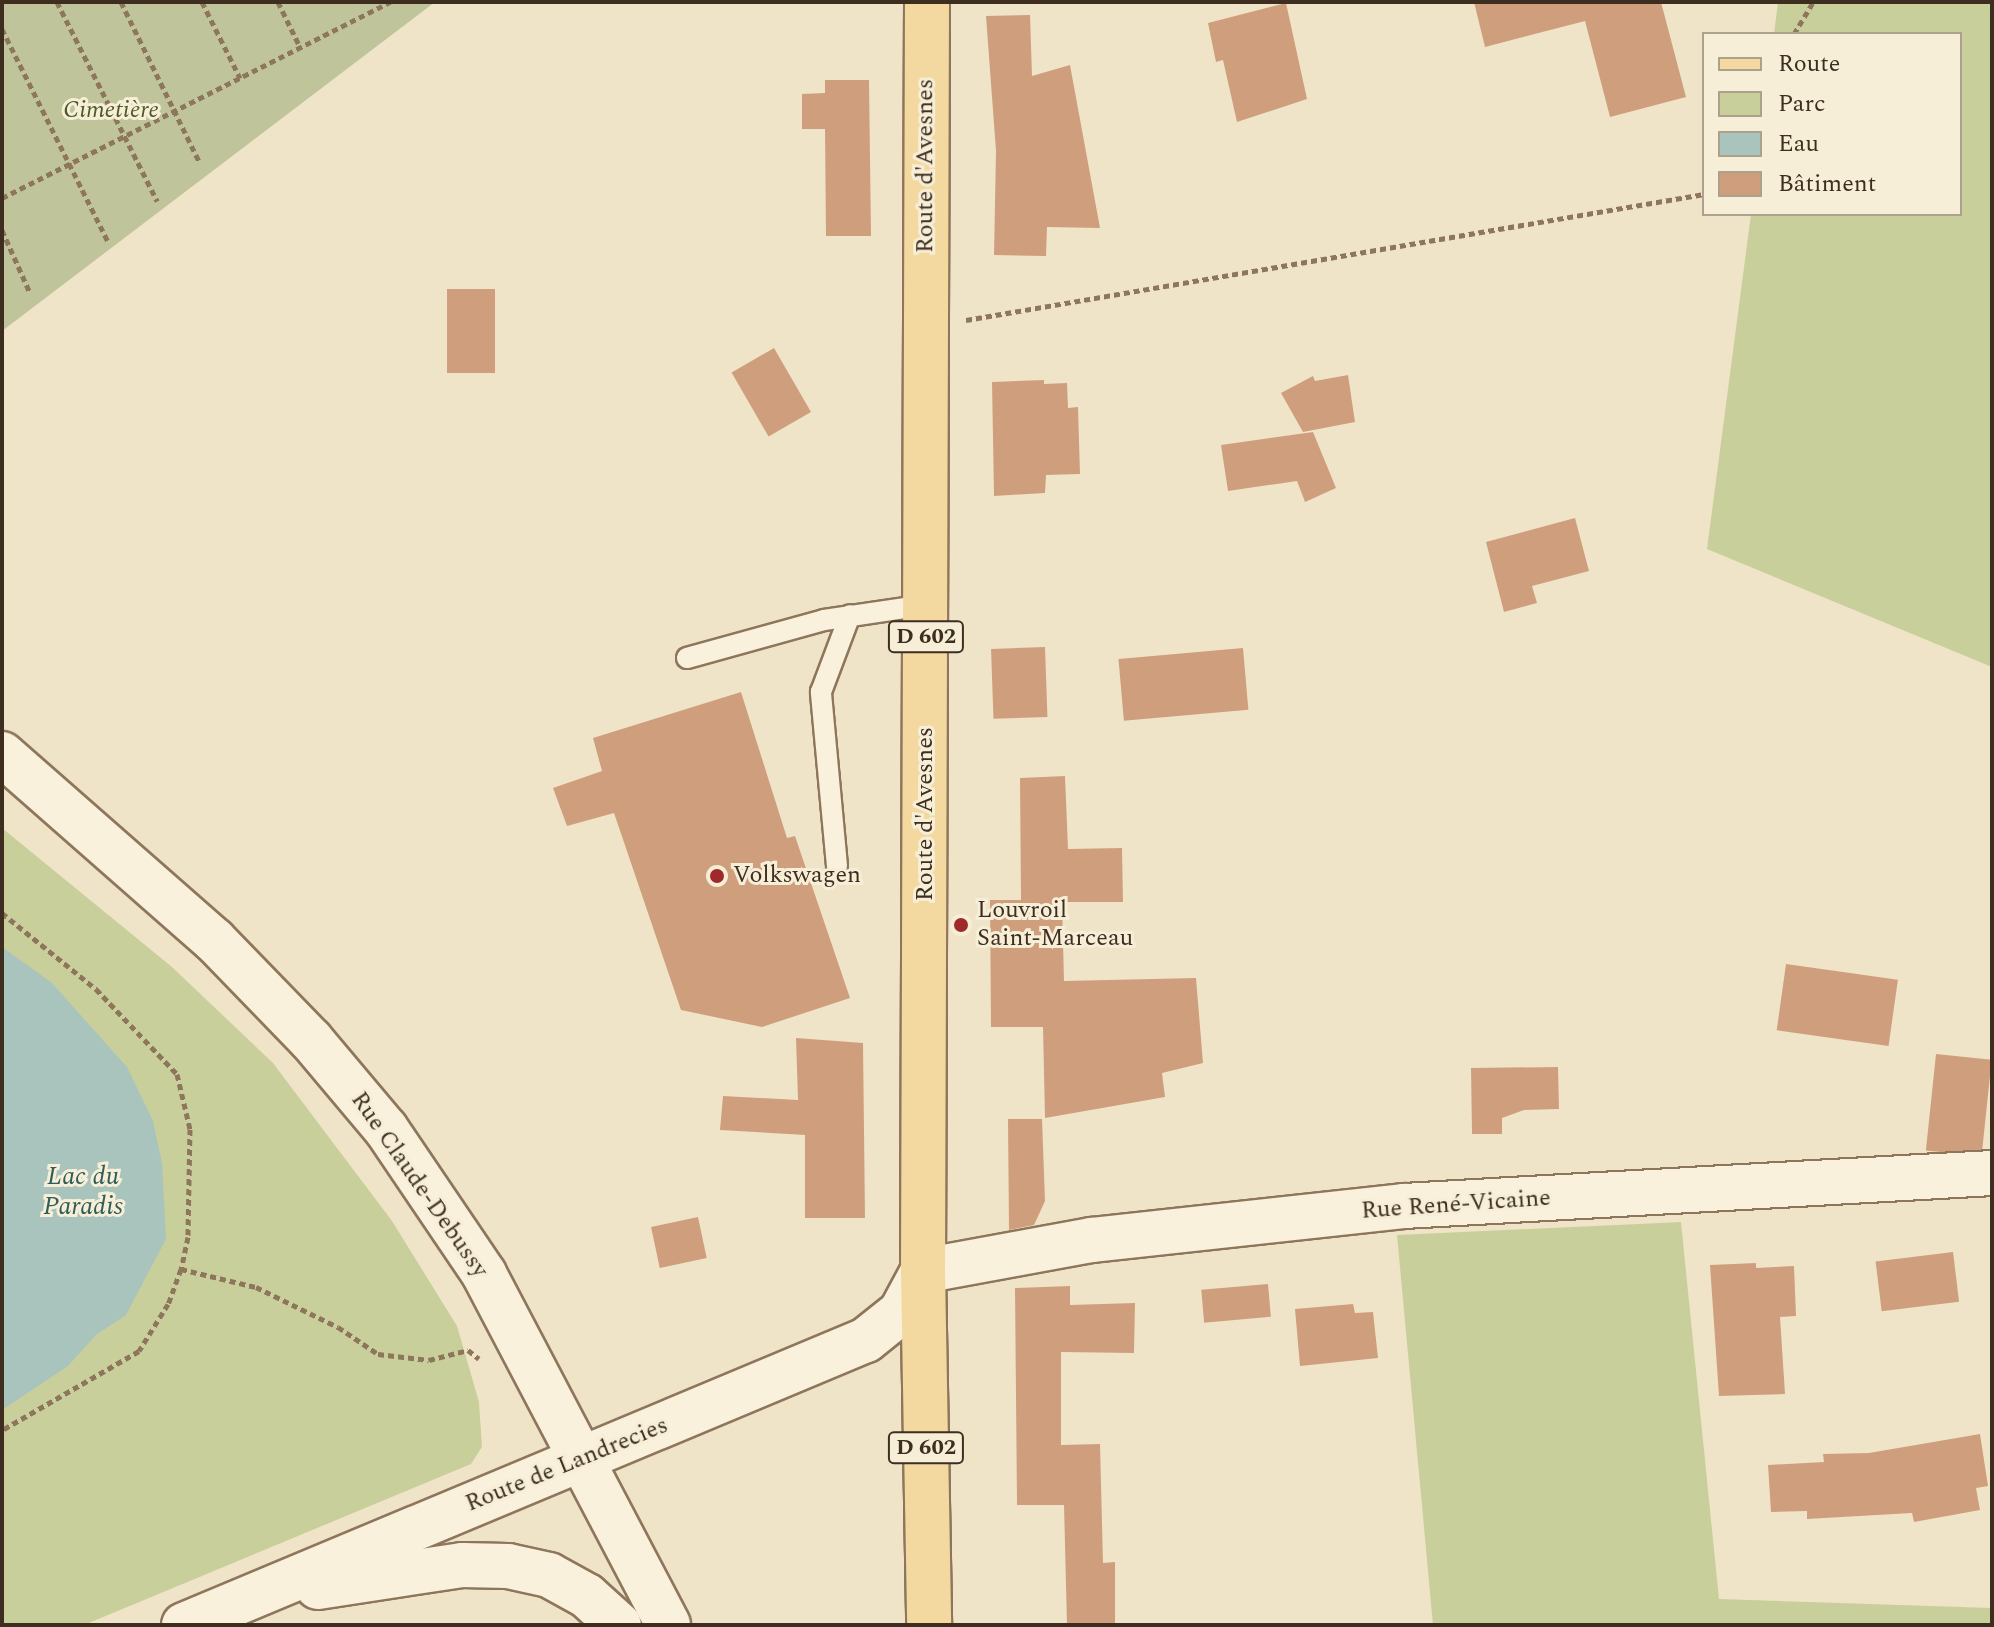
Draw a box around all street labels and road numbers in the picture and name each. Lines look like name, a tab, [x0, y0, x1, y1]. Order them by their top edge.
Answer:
street label: Route d'Avesnes	[912, 79, 940, 253]
road number: D 602	[886, 619, 966, 655]
street label: Route d'Avesnes	[912, 727, 940, 901]
street label: Rue Claude-Debussy	[344, 1087, 494, 1283]
street label: Rue René-Vicaine	[1360, 1184, 1552, 1226]
street label: Route de Landrecies	[462, 1411, 672, 1519]
road number: D 602	[886, 1430, 966, 1466]

